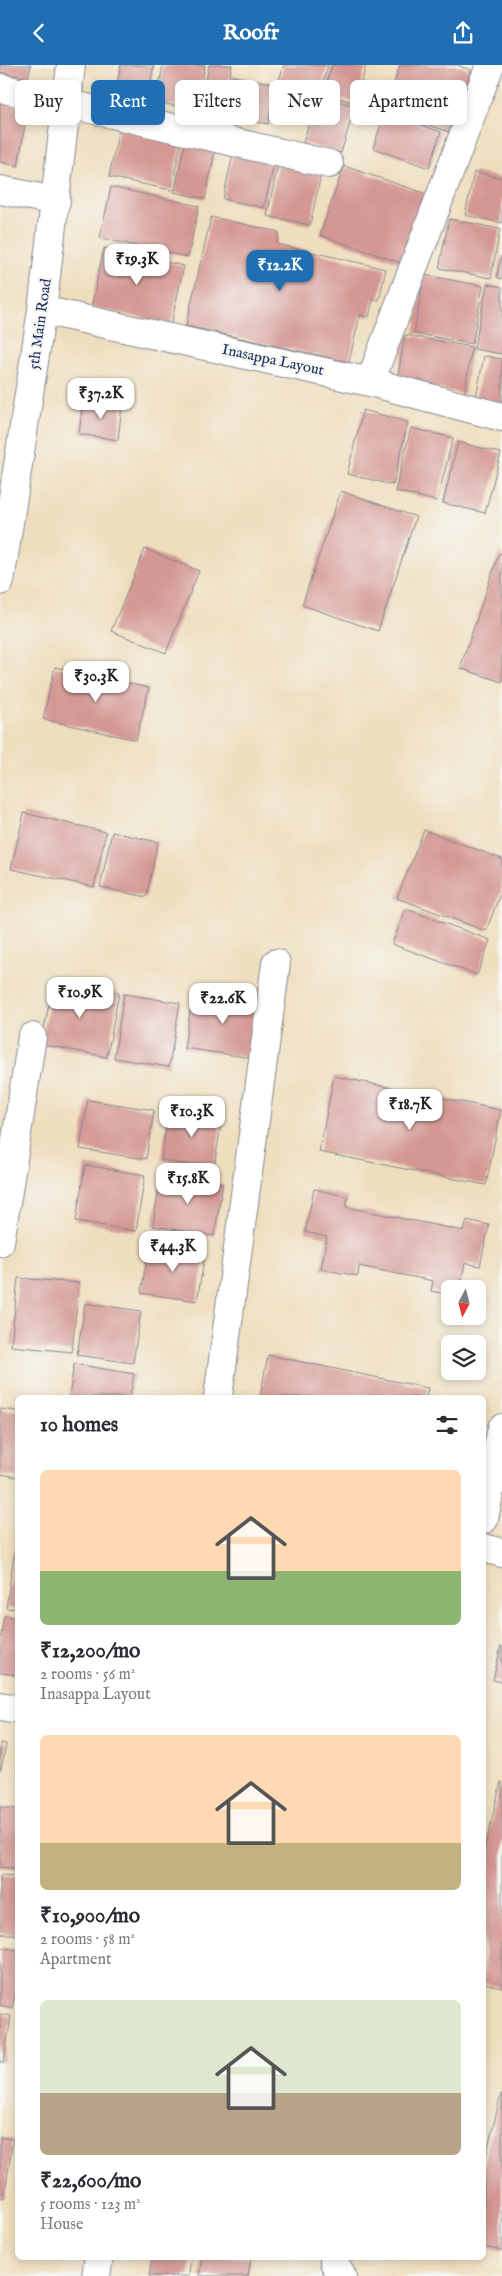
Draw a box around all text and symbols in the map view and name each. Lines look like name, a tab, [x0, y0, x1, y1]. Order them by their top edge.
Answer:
icon: back	[25, 19, 53, 47]
text: Roofr	[223, 19, 279, 47]
icon: share	[449, 19, 477, 47]
chip: Buy	[15, 80, 81, 125]
chip: Rent	[91, 80, 165, 125]
chip: Filters	[175, 80, 259, 125]
chip: New	[269, 80, 340, 125]
chip: Apartment	[350, 80, 467, 125]
pin: ₹19.3K	[96, 243, 178, 286]
pin: ₹12.2K	[239, 249, 321, 292]
text: ₹19.3K	[115, 250, 159, 270]
text: ₹12.2K	[257, 256, 303, 276]
street label: 5th Main Road	[24, 276, 56, 371]
street label: Inasappa Layout	[220, 340, 326, 380]
pin: ₹37.2K	[60, 377, 142, 420]
text: ₹37.2K	[78, 384, 124, 404]
pin: ₹30.3K	[55, 661, 137, 703]
text: ₹30.3K	[74, 667, 118, 687]
pin: ₹10.9K	[39, 977, 121, 1019]
text: ₹10.9K	[58, 983, 102, 1003]
pin: ₹22.6K	[182, 983, 264, 1025]
text: ₹22.6K	[200, 989, 246, 1009]
pin: ₹18.7K	[369, 1089, 451, 1131]
pin: ₹10.3K	[151, 1095, 233, 1138]
text: ₹18.7K	[388, 1095, 432, 1115]
text: ₹10.3K	[170, 1102, 214, 1122]
pin: ₹15.8K	[147, 1163, 229, 1205]
text: ₹15.8K	[167, 1169, 209, 1189]
pin: ₹44.3K	[132, 1231, 214, 1273]
text: ₹44.3K	[150, 1237, 196, 1257]
north arrow	[441, 1280, 486, 1325]
map controls	[441, 1280, 486, 1380]
button: layers	[441, 1335, 486, 1380]
icon: filters	[433, 1411, 461, 1439]
text: 10 homes	[40, 1412, 118, 1439]
icon: home	[206, 1503, 296, 1593]
text: ₹12,200/mo	[40, 1638, 140, 1665]
text: 2 rooms · 56 m²	[40, 1665, 135, 1685]
text: Inasappa Layout	[40, 1685, 151, 1705]
icon: home	[206, 1768, 296, 1858]
text: ₹10,900/mo	[40, 1903, 140, 1930]
text: 2 rooms · 58 m²	[40, 1930, 135, 1950]
text: Apartment	[40, 1950, 111, 1970]
icon: home	[206, 2033, 296, 2123]
text: ₹22,600/mo	[40, 2168, 141, 2195]
text: 5 rooms · 123 m²	[40, 2195, 141, 2215]
text: House	[40, 2215, 83, 2235]

